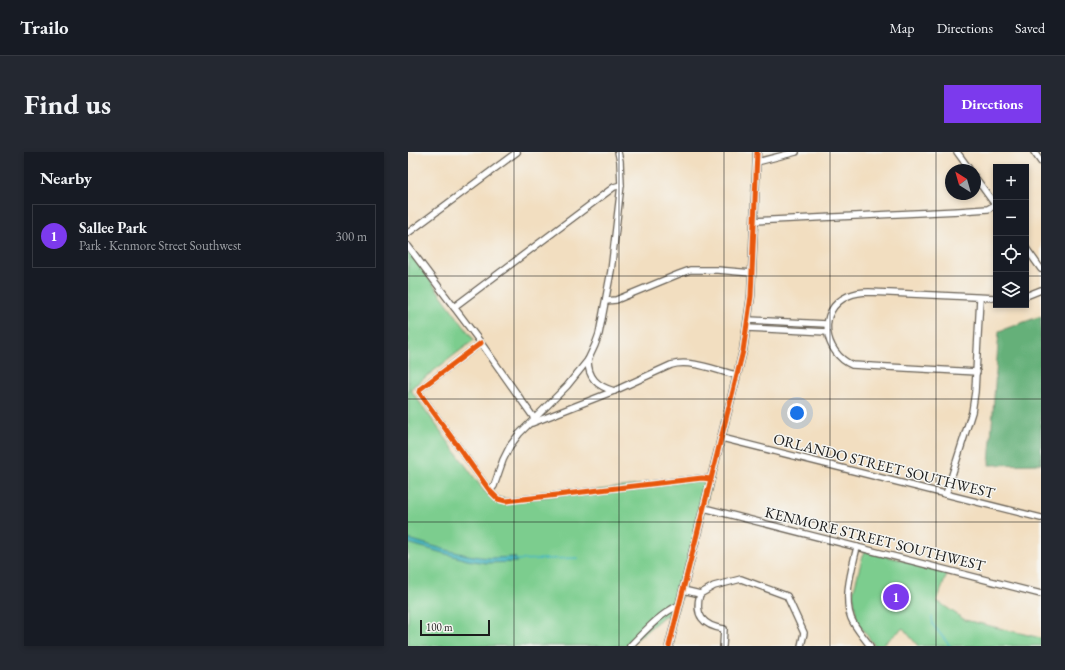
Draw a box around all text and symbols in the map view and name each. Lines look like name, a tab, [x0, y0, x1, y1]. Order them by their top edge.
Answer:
text: Trailo	[20, 15, 69, 40]
text: Map	[889, 19, 915, 37]
text: Directions	[937, 19, 993, 37]
text: Saved	[1015, 19, 1045, 37]
button: Directions	[944, 85, 1041, 123]
text: Find us	[24, 86, 111, 122]
north arrow	[945, 164, 981, 200]
map controls	[993, 164, 1029, 308]
button: +	[993, 164, 1029, 200]
text: Nearby	[40, 167, 92, 189]
button: −	[993, 200, 1029, 236]
text: Sallee Park	[79, 218, 147, 237]
text: 1	[51, 228, 57, 245]
text: 300 m	[336, 228, 367, 245]
button: locate	[993, 236, 1029, 272]
text: Park · Kenmore Street Southwest	[79, 237, 241, 254]
button: layers	[993, 272, 1029, 308]
your location	[787, 403, 807, 423]
street label: ORLANDO STREET SOUTHWEST	[771, 429, 998, 502]
street label: KENMORE STREET SOUTHWEST	[763, 502, 988, 575]
pin: 1	[883, 582, 909, 612]
scale bar	[420, 618, 490, 637]
text: 100 m	[426, 620, 453, 634]

